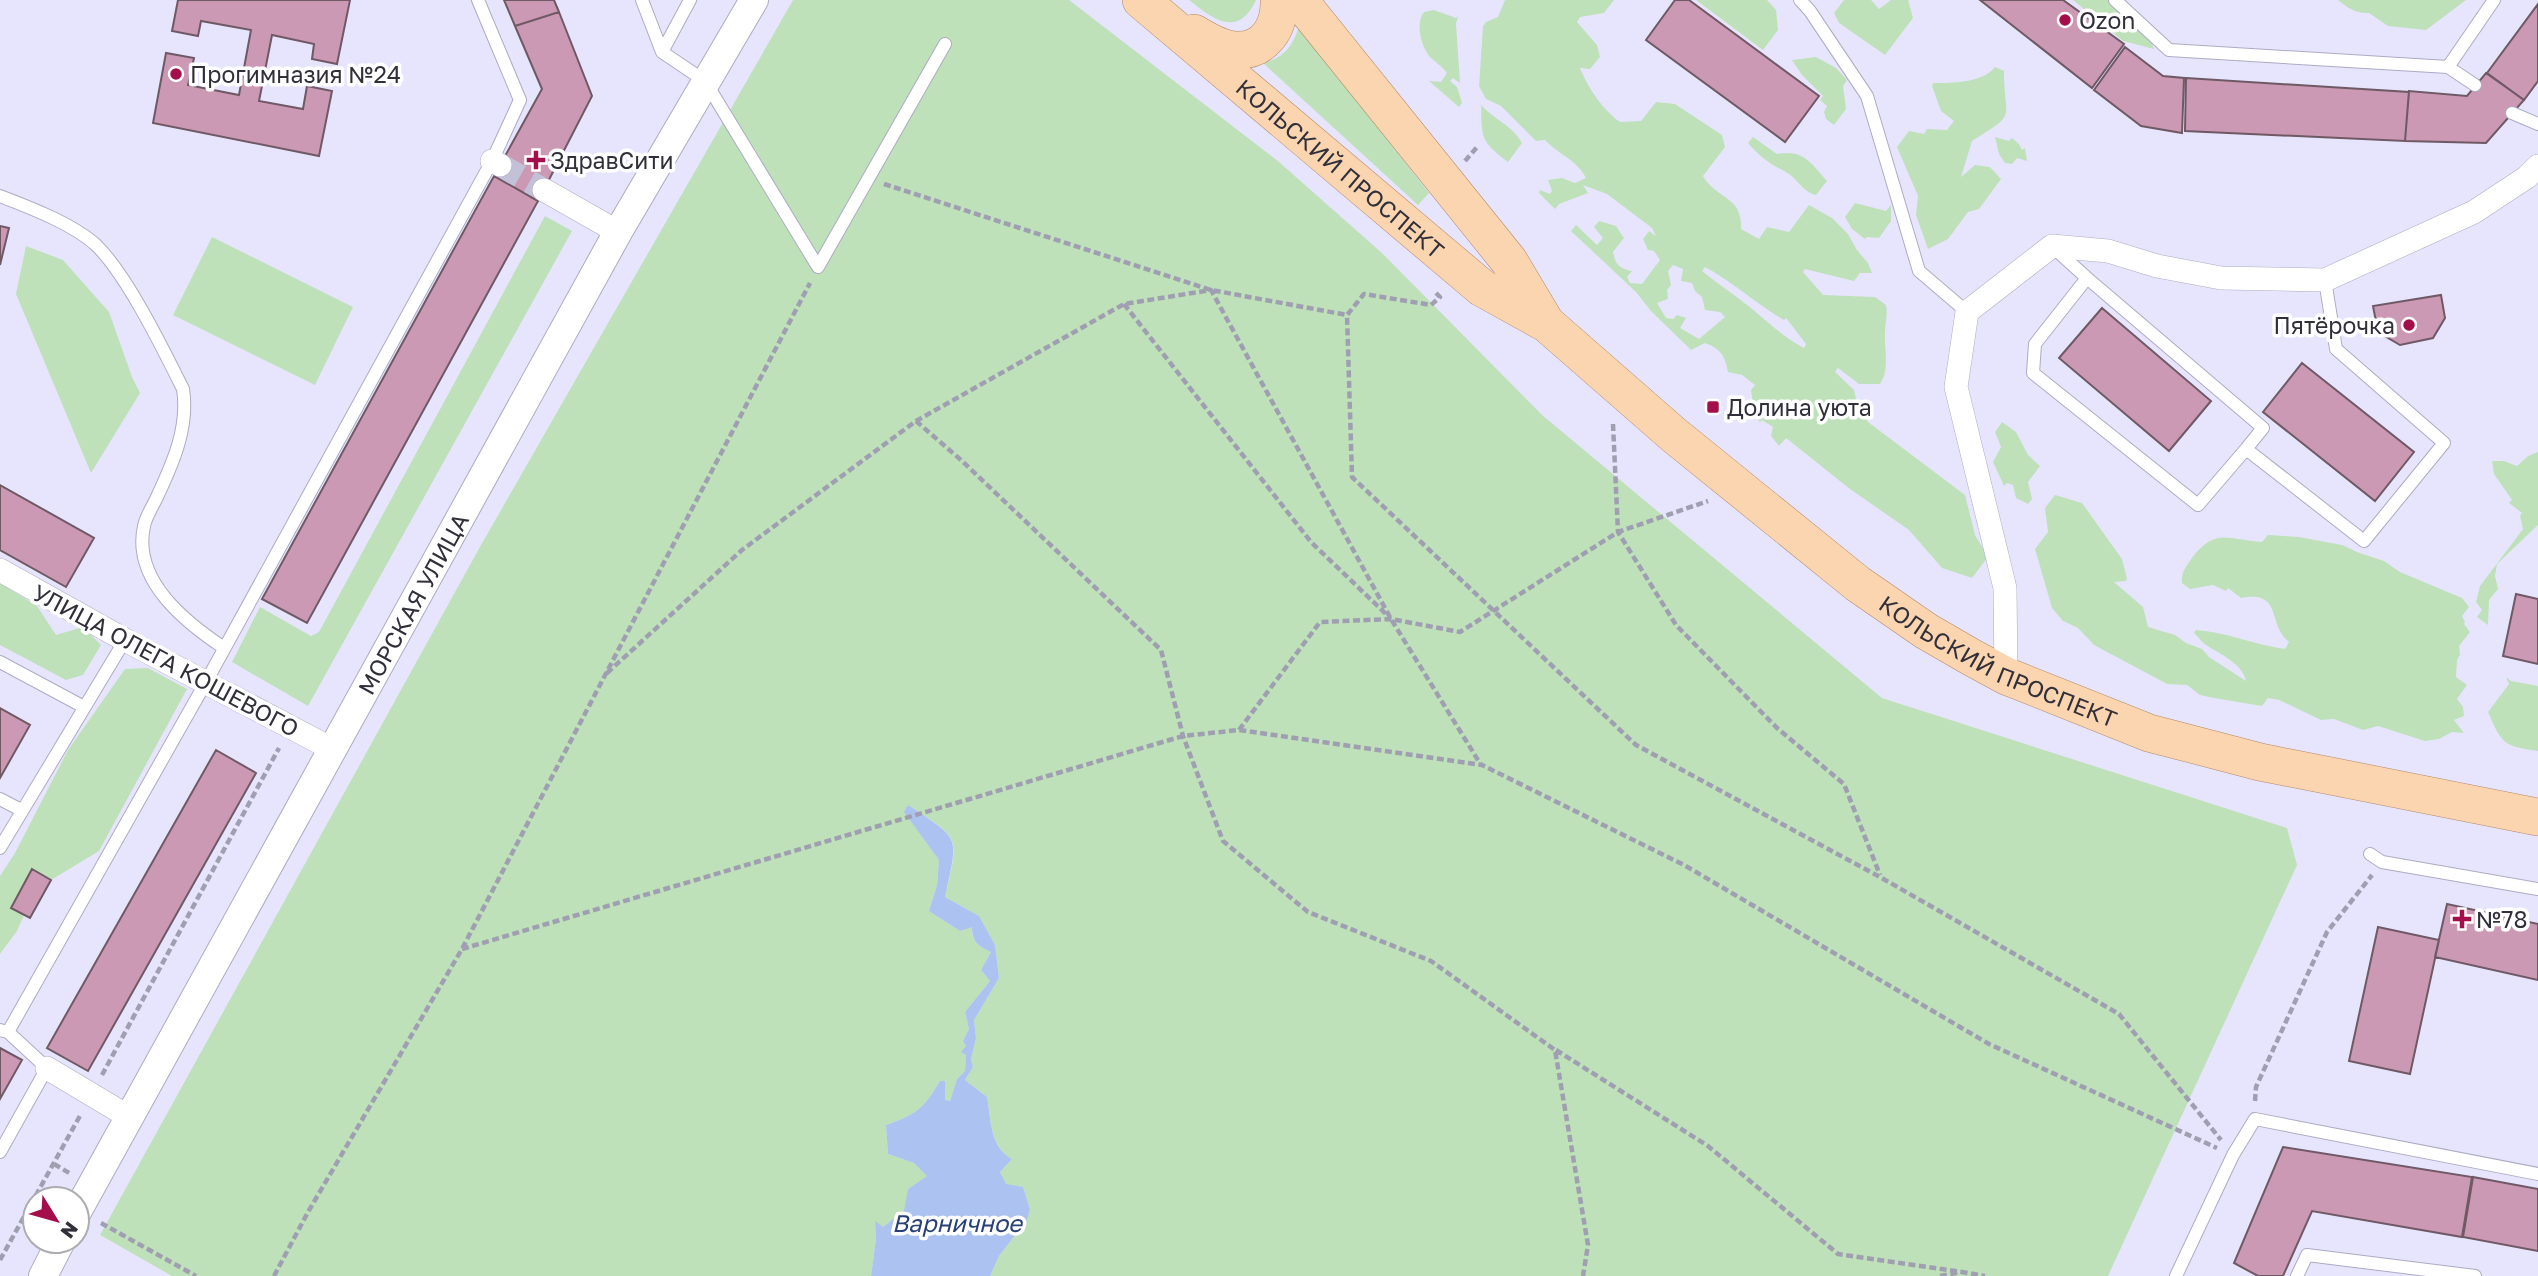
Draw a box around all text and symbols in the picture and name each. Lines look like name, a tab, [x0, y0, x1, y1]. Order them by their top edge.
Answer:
place label: Ozon	[2079, 6, 2135, 34]
marker: Ozon	[2057, 12, 2073, 28]
place label: Прогимназия №24	[190, 60, 401, 88]
marker: Прогимназия №24	[168, 66, 184, 82]
street label: КОЛЬСКИЙ ПРОСПЕКТ	[1231, 73, 1450, 264]
place label: ЗдравСити	[550, 146, 674, 174]
marker: ЗдравСити	[528, 152, 544, 168]
place label: Пятёрочка	[2274, 311, 2395, 339]
marker: Пятёрочка	[2401, 317, 2417, 333]
place label: Долина уюта	[1727, 393, 1872, 421]
marker: Долина уюта	[1705, 399, 1721, 415]
street label: МОРСКАЯ УЛИЦА	[352, 508, 474, 699]
street label: УЛИЦА ОЛЕГА КОШЕВОГО	[28, 578, 304, 742]
street label: КОЛЬСКИЙ ПРОСПЕКТ	[1874, 589, 2121, 733]
place label: №78	[2476, 905, 2527, 933]
marker: №78	[2454, 911, 2470, 927]
north arrow	[21, 1185, 91, 1255]
water label: Варничное	[892, 1208, 1024, 1237]
text: N	[56, 1218, 84, 1243]

